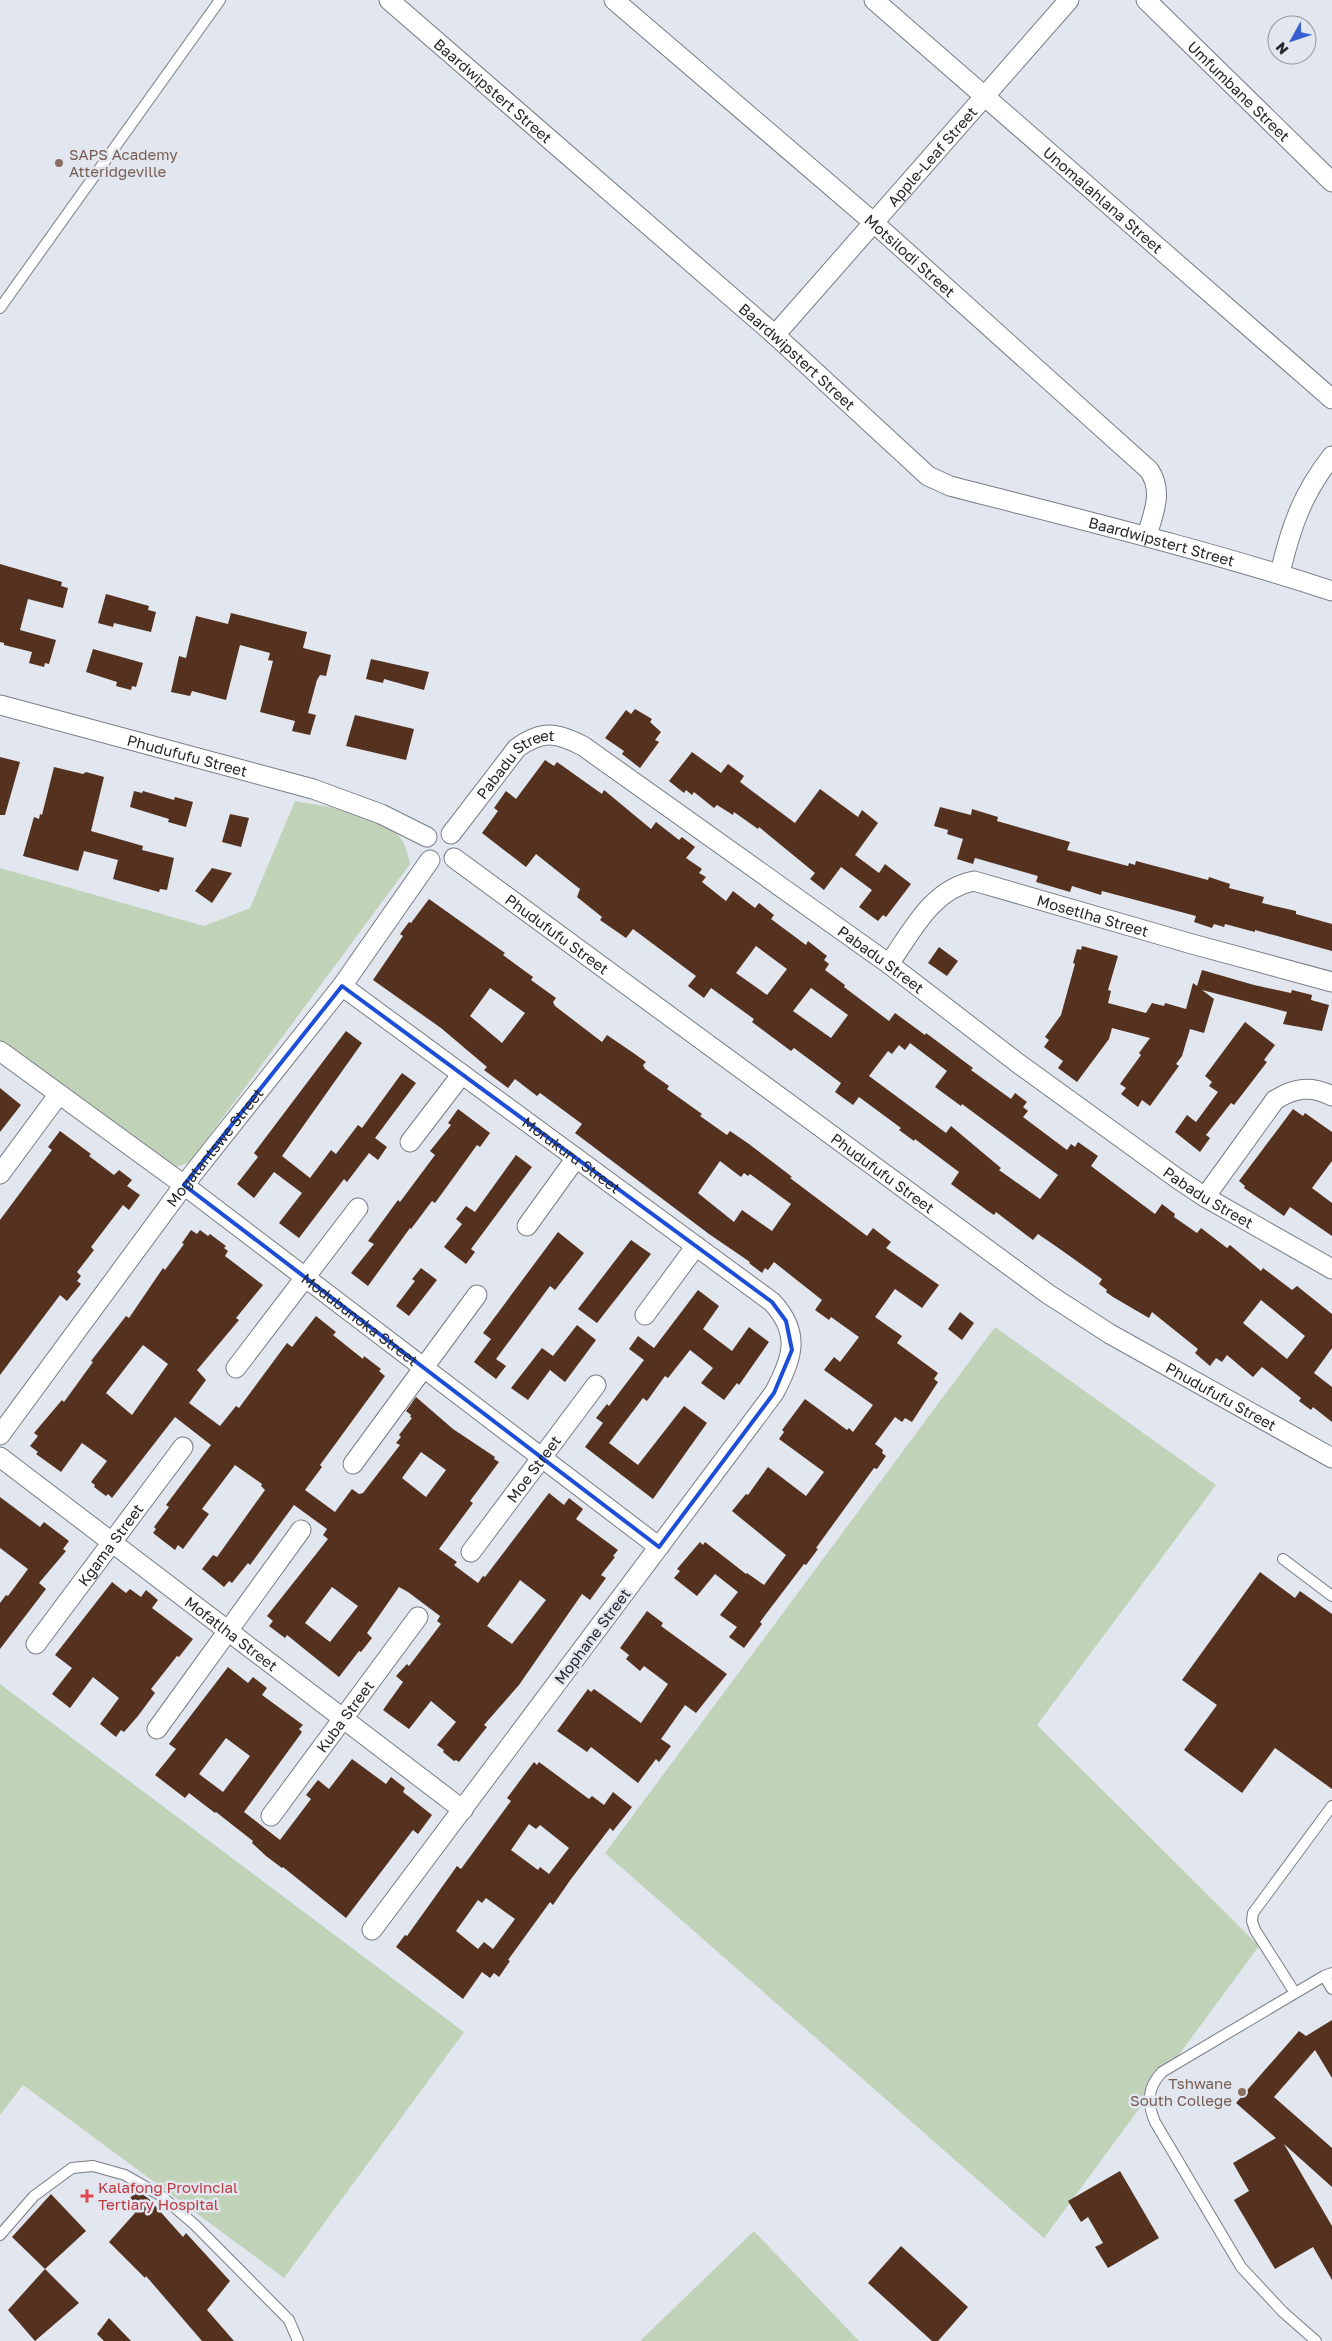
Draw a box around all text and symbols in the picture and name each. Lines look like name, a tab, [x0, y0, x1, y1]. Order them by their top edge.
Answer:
north arrow	[1267, 15, 1317, 65]
street label: Baardwipstert Street	[431, 34, 556, 147]
street label: Umfumbane Street	[1184, 37, 1294, 145]
text: N	[1272, 39, 1292, 58]
street label: Apple-Leaf Street	[883, 102, 981, 210]
street label: Unomalahlana Street	[1040, 143, 1167, 257]
place label: SAPS Academy Atteridgeville	[69, 145, 178, 180]
marker: SAPS Academy Atteridgeville	[53, 157, 65, 169]
street label: Motsilodi Street	[861, 210, 959, 300]
street label: Baardwipstert Street	[736, 299, 859, 414]
street label: Baardwipstert Street	[1087, 513, 1237, 570]
street label: Pabadu Street	[472, 726, 555, 802]
street label: Phudufufu Street	[125, 731, 249, 780]
street label: Phudufufu Street	[502, 890, 612, 978]
street label: Mosetlha Street	[1035, 891, 1151, 940]
street label: Pabadu Street	[835, 922, 928, 997]
street label: Mogatantswe Street	[162, 1084, 267, 1210]
street label: Morukuru Street	[519, 1113, 624, 1197]
street label: Phudufufu Street	[828, 1129, 938, 1217]
street label: Pabadu Street	[1160, 1162, 1257, 1232]
street label: Modubunoka Street	[298, 1269, 422, 1369]
street label: Phudufufu Street	[1163, 1358, 1280, 1434]
street label: Moe Street	[502, 1432, 564, 1506]
street label: Kgama Street	[74, 1500, 147, 1589]
street label: Mophane Street	[550, 1585, 634, 1687]
street label: Mofatlha Street	[181, 1592, 281, 1675]
street label: Kuba Street	[312, 1677, 377, 1756]
place label: Tshwane South College	[1130, 2074, 1232, 2109]
marker: Tshwane South College	[1236, 2086, 1248, 2098]
place label: Kalafong Provincial Tertiary Hospital	[98, 2178, 238, 2213]
marker: Kalafong Provincial Tertiary Hospital	[80, 2189, 94, 2203]

